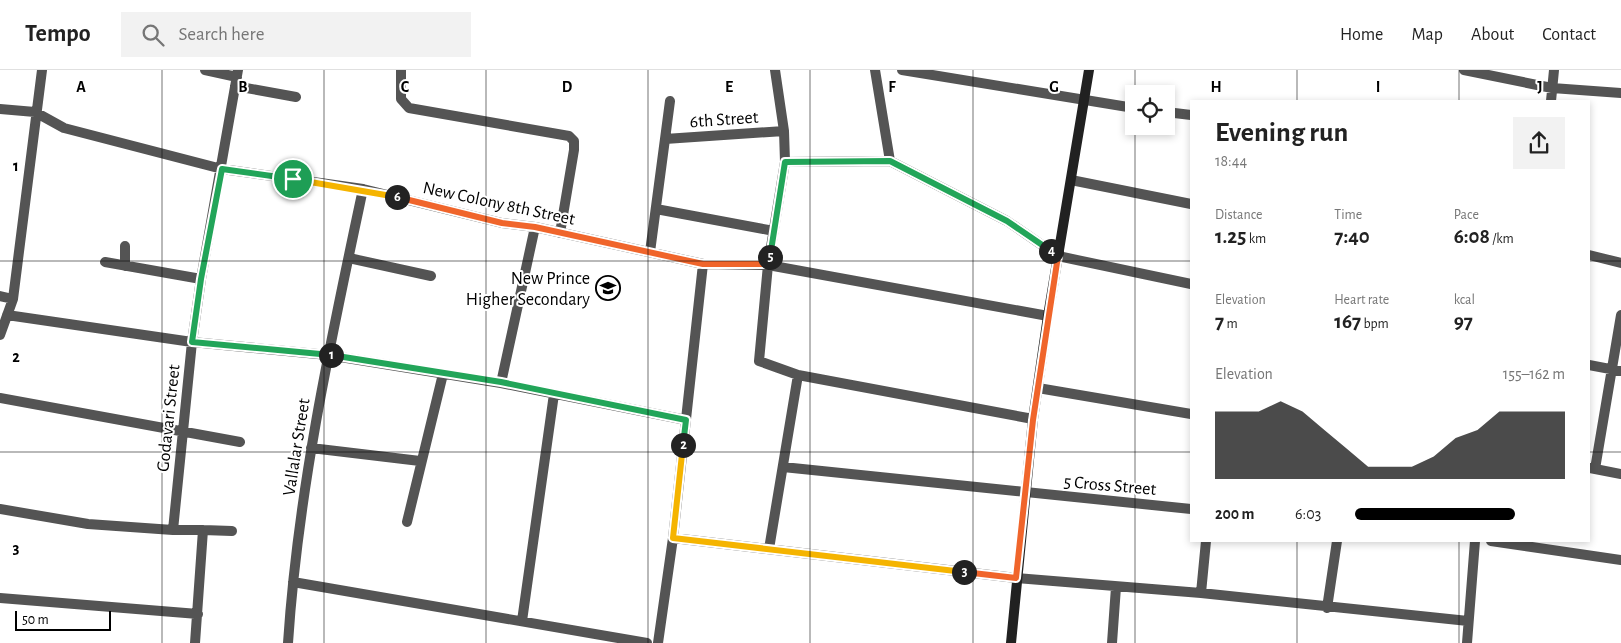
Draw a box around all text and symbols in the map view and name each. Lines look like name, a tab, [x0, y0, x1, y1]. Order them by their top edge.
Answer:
search box	[121, 12, 471, 57]
icon: search	[139, 21, 167, 49]
text: Tempo	[25, 22, 91, 46]
text: Search here	[179, 25, 264, 44]
text: Home	[1340, 26, 1383, 44]
text: Map	[1411, 26, 1443, 44]
text: About	[1471, 26, 1514, 44]
text: Contact	[1542, 26, 1596, 44]
text: A	[76, 79, 86, 95]
text: B	[238, 79, 248, 95]
text: C	[401, 79, 410, 95]
text: D	[562, 79, 573, 95]
text: E	[725, 79, 733, 95]
text: F	[888, 79, 896, 95]
text: G	[1049, 79, 1059, 95]
text: H	[1210, 79, 1222, 95]
text: I	[1376, 79, 1380, 95]
text: J	[1537, 79, 1543, 95]
map controls	[1125, 85, 1175, 135]
button: locate	[1125, 85, 1175, 135]
street label: 6th Street	[689, 109, 759, 131]
button: share	[1513, 117, 1565, 169]
text: Evening run	[1215, 119, 1348, 147]
text: 18:44	[1215, 153, 1247, 169]
text: 1	[13, 158, 19, 174]
pin	[272, 158, 314, 200]
icon: arrive	[279, 165, 307, 193]
street label: New Colony 8th Street	[421, 179, 577, 229]
pin: 6	[384, 184, 410, 210]
text: 6	[394, 190, 401, 204]
text: Distance	[1215, 208, 1262, 222]
text: Time	[1334, 208, 1362, 222]
text: Pace	[1454, 208, 1479, 222]
text: 1.25	[1215, 226, 1246, 247]
text: 7:40	[1334, 226, 1370, 247]
text: 6:08	[1454, 226, 1490, 247]
text: km	[1246, 232, 1266, 246]
text: /km	[1490, 232, 1514, 246]
pin: 4	[1038, 238, 1064, 264]
pin: 5	[758, 244, 782, 270]
text: 4	[1048, 244, 1055, 258]
text: 5	[767, 250, 774, 264]
place label: New Prince Higher Secondary	[466, 270, 590, 309]
school or university icon: New Prince Higher Secondary	[595, 275, 621, 301]
text: Elevation	[1215, 293, 1266, 307]
text: Heart rate	[1334, 293, 1389, 307]
text: kcal	[1454, 293, 1475, 307]
text: 7	[1215, 311, 1224, 332]
text: 167	[1334, 311, 1361, 332]
text: 97	[1454, 311, 1473, 332]
text: m	[1224, 317, 1238, 331]
text: bpm	[1361, 317, 1389, 331]
pin: 1	[318, 342, 344, 368]
text: 1	[329, 348, 334, 362]
text: 2	[12, 349, 20, 365]
street label: Godavari Street	[154, 363, 184, 473]
text: Elevation	[1215, 366, 1273, 382]
text: 155–162 m	[1503, 366, 1565, 382]
street label: Vallalar Street	[280, 397, 314, 497]
pin: 2	[670, 432, 696, 458]
text: 2	[680, 438, 687, 452]
street label: 5 Cross Street	[1063, 473, 1157, 499]
text: 200 m	[1215, 506, 1255, 522]
text: 6:03	[1295, 506, 1321, 522]
text: 3	[13, 540, 20, 556]
pin: 3	[952, 560, 976, 584]
text: 3	[961, 565, 968, 579]
scale bar	[15, 608, 111, 631]
text: 50 m	[22, 613, 49, 627]

